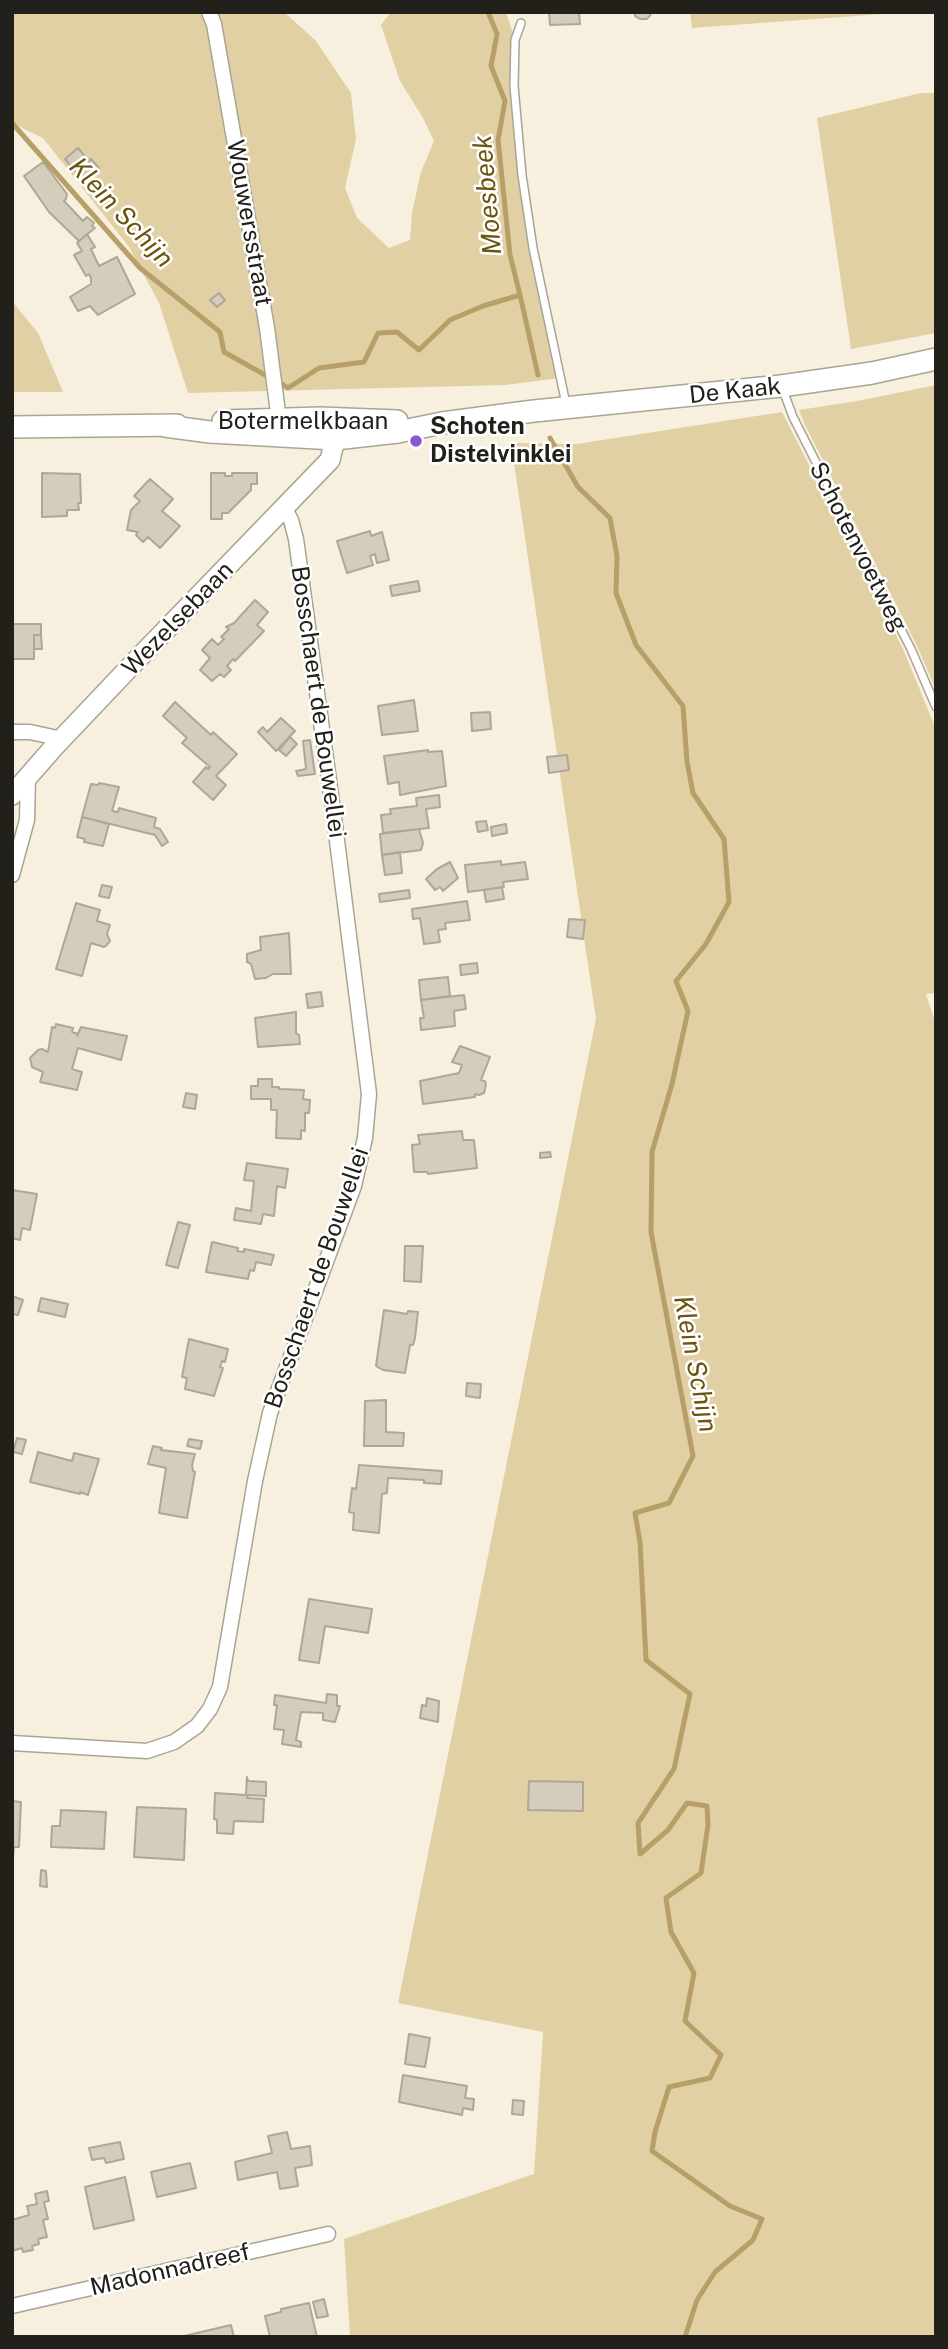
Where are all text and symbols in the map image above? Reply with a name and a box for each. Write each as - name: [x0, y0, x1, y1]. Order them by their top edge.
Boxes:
- water label: Moesbeek: [467, 134, 509, 256]
- street label: Wouwersstraat: [220, 138, 278, 308]
- water label: Klein Schijn: [62, 152, 180, 274]
- street label: De Kaak: [688, 372, 782, 410]
- street label: Botermelkbaan: [218, 408, 388, 436]
- place label: Schoten Distelvinklei: [430, 413, 572, 469]
- marker: Schoten Distelvinklei: [408, 433, 424, 449]
- street label: Schotenvoetweg: [803, 457, 913, 637]
- street label: Wezelsebaan: [116, 556, 240, 682]
- street label: Bosschaert de Bouwellei: [285, 564, 351, 840]
- street label: Bosschaert de Bouwellei: [259, 1144, 375, 1412]
- water label: Klein Schijn: [666, 1293, 724, 1435]
- street label: Madonnadreef: [87, 2238, 253, 2302]

